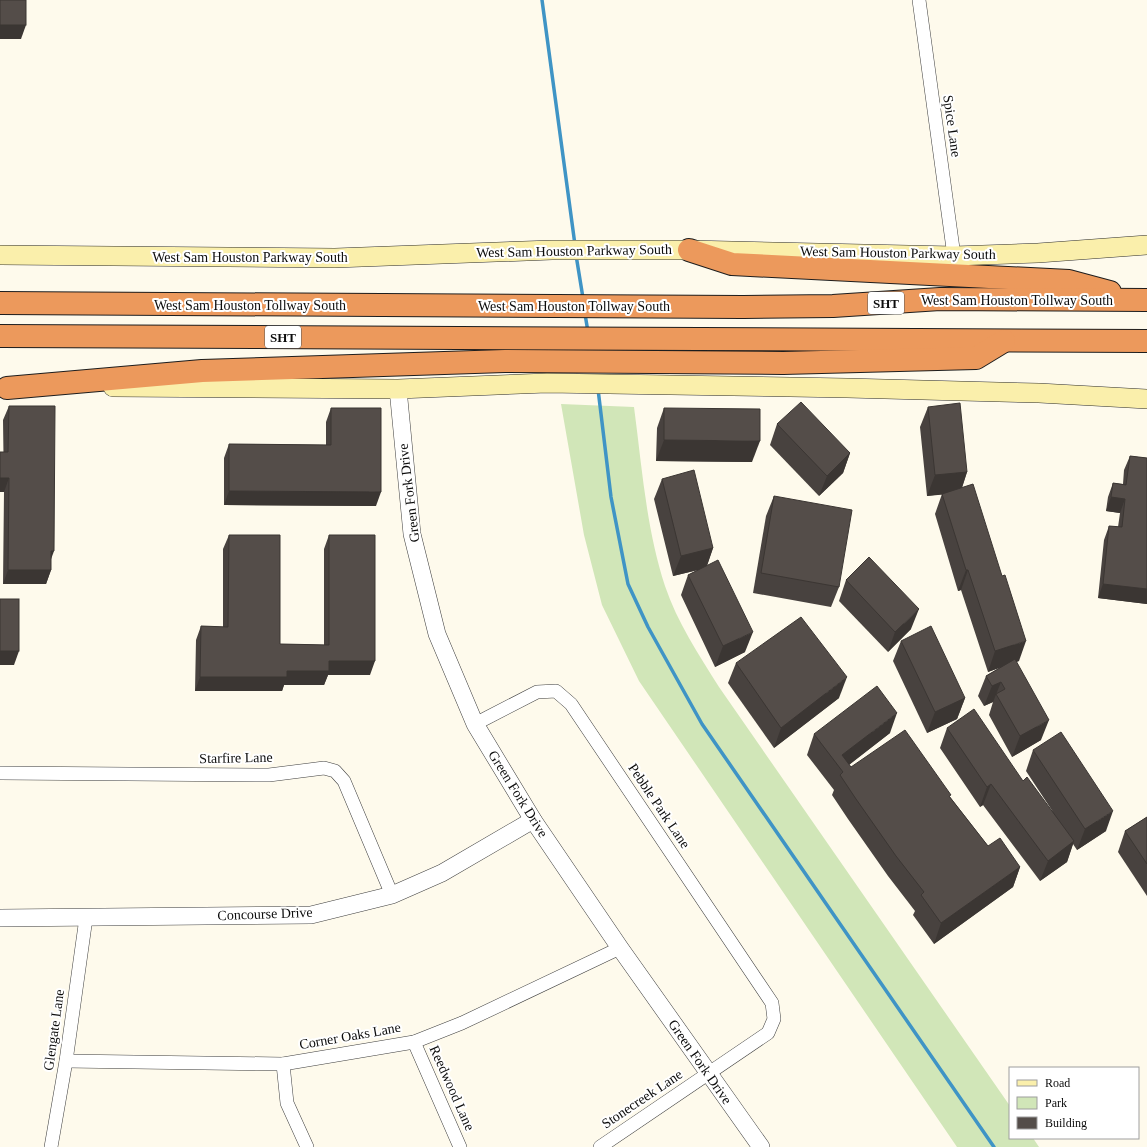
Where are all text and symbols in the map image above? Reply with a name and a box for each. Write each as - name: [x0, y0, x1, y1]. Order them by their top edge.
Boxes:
- street label: Spice Lane: [940, 94, 964, 158]
- street label: West Sam Houston Parkway South: [476, 242, 672, 260]
- street label: West Sam Houston Parkway South: [800, 244, 996, 262]
- street label: West Sam Houston Parkway South: [152, 250, 348, 265]
- road number: SHT: [868, 292, 904, 314]
- street label: West Sam Houston Tollway South: [921, 293, 1113, 308]
- street label: West Sam Houston Tollway South: [154, 298, 346, 313]
- street label: West Sam Houston Tollway South: [478, 299, 670, 314]
- road number: SHT: [265, 326, 301, 348]
- street label: Green Fork Drive: [395, 443, 423, 543]
- street label: Green Fork Drive: [485, 748, 551, 840]
- street label: Starfire Lane: [199, 750, 273, 766]
- street label: Pebble Park Lane: [625, 761, 693, 851]
- street label: Concourse Drive: [217, 905, 313, 923]
- street label: Glengate Lane: [41, 988, 67, 1072]
- street label: Green Fork Drive: [665, 1017, 735, 1107]
- street label: Corner Oaks Lane: [298, 1020, 402, 1052]
- street label: Reedwood Lane: [427, 1043, 477, 1133]
- street label: Stonecreek Lane: [599, 1067, 685, 1131]
- legend: [1009, 1067, 1139, 1139]
- text: Road: [1045, 1076, 1070, 1090]
- text: Park: [1045, 1096, 1067, 1110]
- text: Building: [1045, 1116, 1087, 1130]

